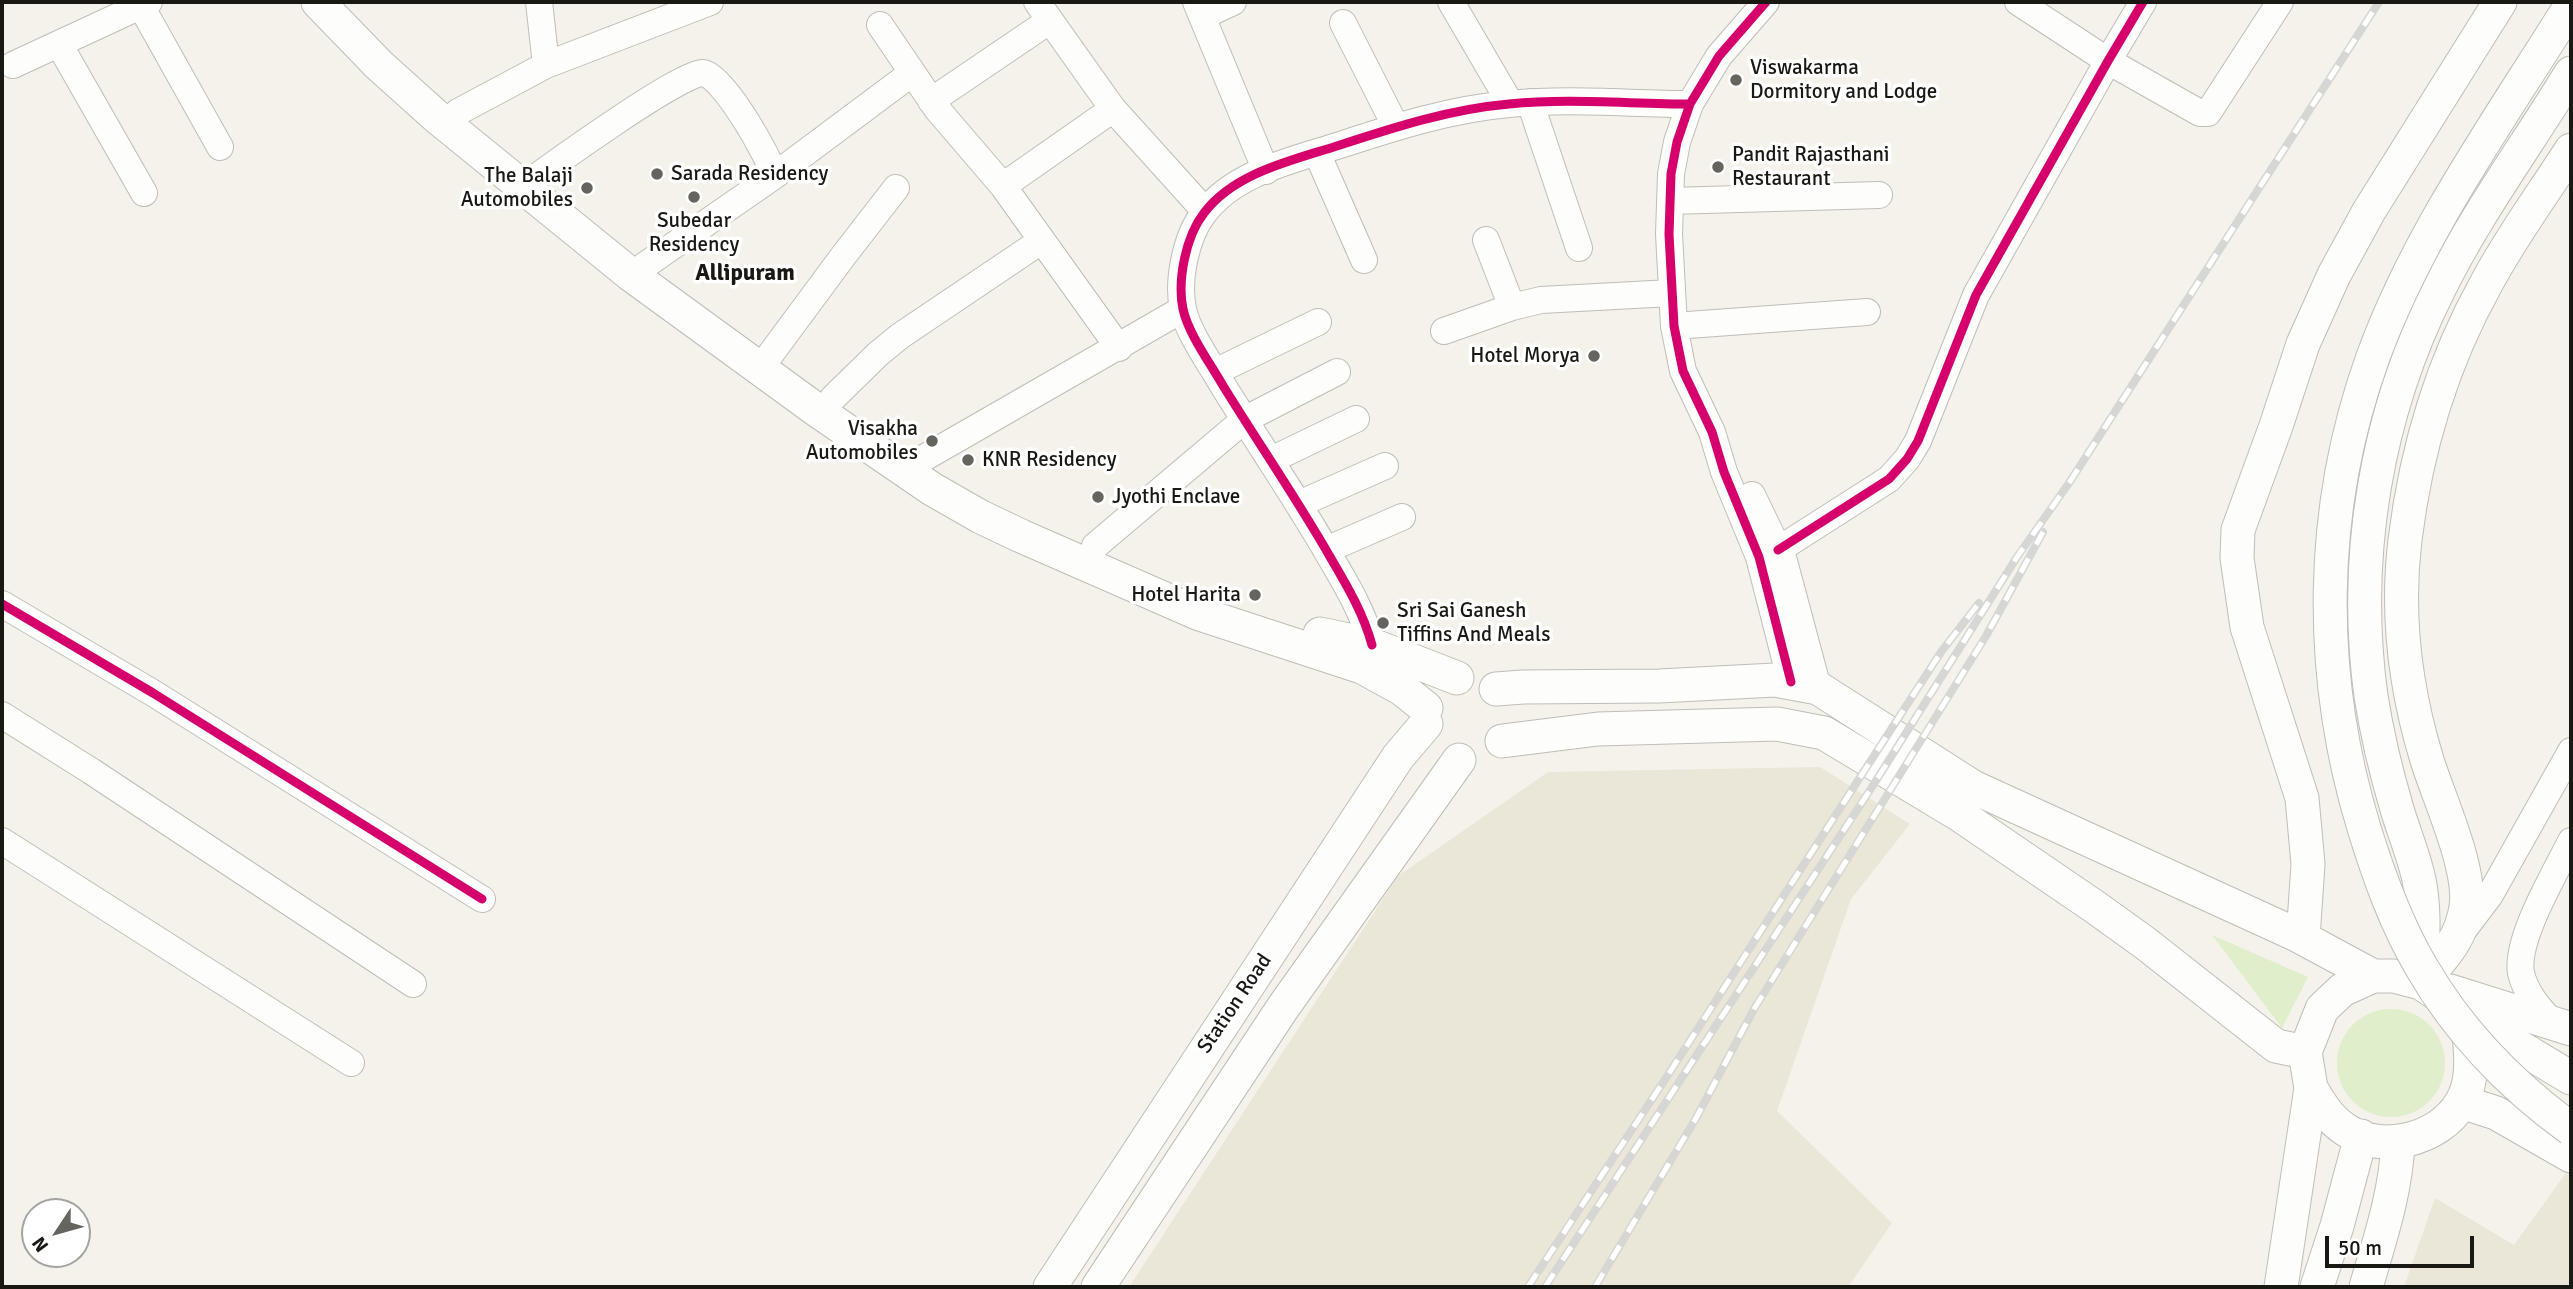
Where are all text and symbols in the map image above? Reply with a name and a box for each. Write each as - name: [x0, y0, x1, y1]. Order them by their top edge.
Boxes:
- place label: Viswakarma Dormitory and Lodge: [1750, 55, 1937, 105]
- marker: Viswakarma Dormitory and Lodge: [1728, 72, 1744, 88]
- place label: Pandit Rajasthani Restaurant: [1732, 142, 1890, 192]
- marker: Pandit Rajasthani Restaurant: [1710, 159, 1726, 175]
- place label: Sarada Residency: [671, 161, 828, 187]
- place label: The Balaji Automobiles: [461, 163, 573, 213]
- marker: Sarada Residency: [649, 166, 665, 182]
- marker: The Balaji Automobiles: [579, 180, 595, 196]
- marker: Subedar Residency: [686, 189, 702, 205]
- place label: Subedar Residency: [649, 208, 739, 258]
- district label: Allipuram: [695, 260, 795, 288]
- place label: Hotel Morya: [1470, 343, 1580, 369]
- marker: Hotel Morya: [1586, 348, 1602, 364]
- place label: Visakha Automobiles: [806, 416, 918, 466]
- marker: Visakha Automobiles: [924, 433, 940, 449]
- place label: KNR Residency: [982, 447, 1117, 473]
- marker: KNR Residency: [960, 452, 976, 468]
- place label: Jyothi Enclave: [1112, 484, 1240, 510]
- marker: Jyothi Enclave: [1090, 489, 1106, 505]
- place label: Hotel Harita: [1131, 582, 1241, 608]
- marker: Hotel Harita: [1247, 587, 1263, 603]
- place label: Sri Sai Ganesh Tiffins And Meals: [1397, 598, 1550, 648]
- marker: Sri Sai Ganesh Tiffins And Meals: [1375, 615, 1391, 631]
- street label: Station Road: [1193, 949, 1277, 1059]
- north arrow: [21, 1198, 91, 1268]
- scale bar: [2328, 1222, 2477, 1266]
- text: N: [27, 1232, 54, 1257]
- text: 50 m: [2338, 1235, 2382, 1261]

